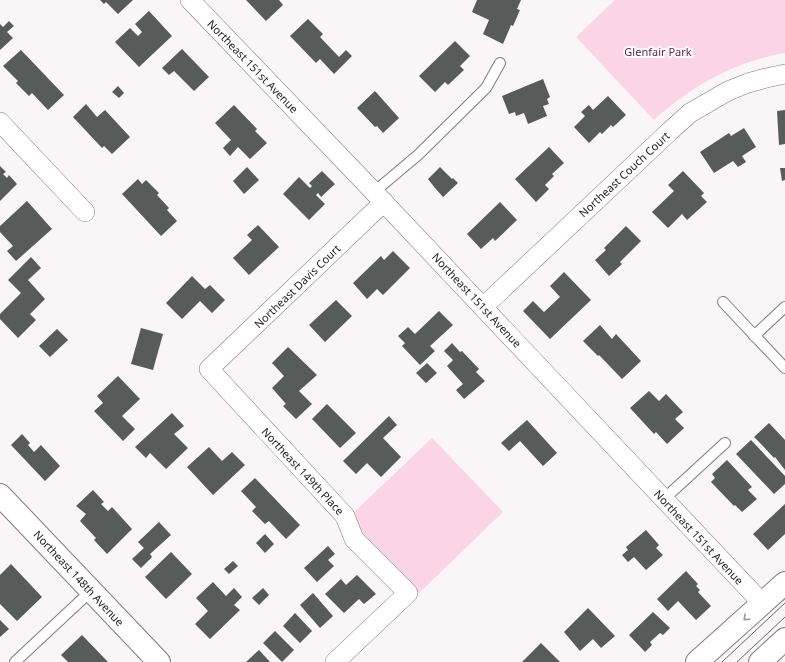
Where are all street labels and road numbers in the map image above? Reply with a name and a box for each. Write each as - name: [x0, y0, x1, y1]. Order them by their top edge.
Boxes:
- street label: Northeast 151st Avenue: [204, 16, 302, 116]
- street label: Northeast Couch Court: [575, 128, 673, 220]
- street label: Northeast Davis Court: [251, 241, 343, 331]
- street label: Northeast 151st Avenue: [429, 249, 525, 351]
- street label: Northeast 149th Place: [258, 424, 348, 518]
- street label: Northeast 151st Avenue: [651, 486, 747, 588]
- street label: Northeast 148th Avenue: [31, 527, 127, 629]

